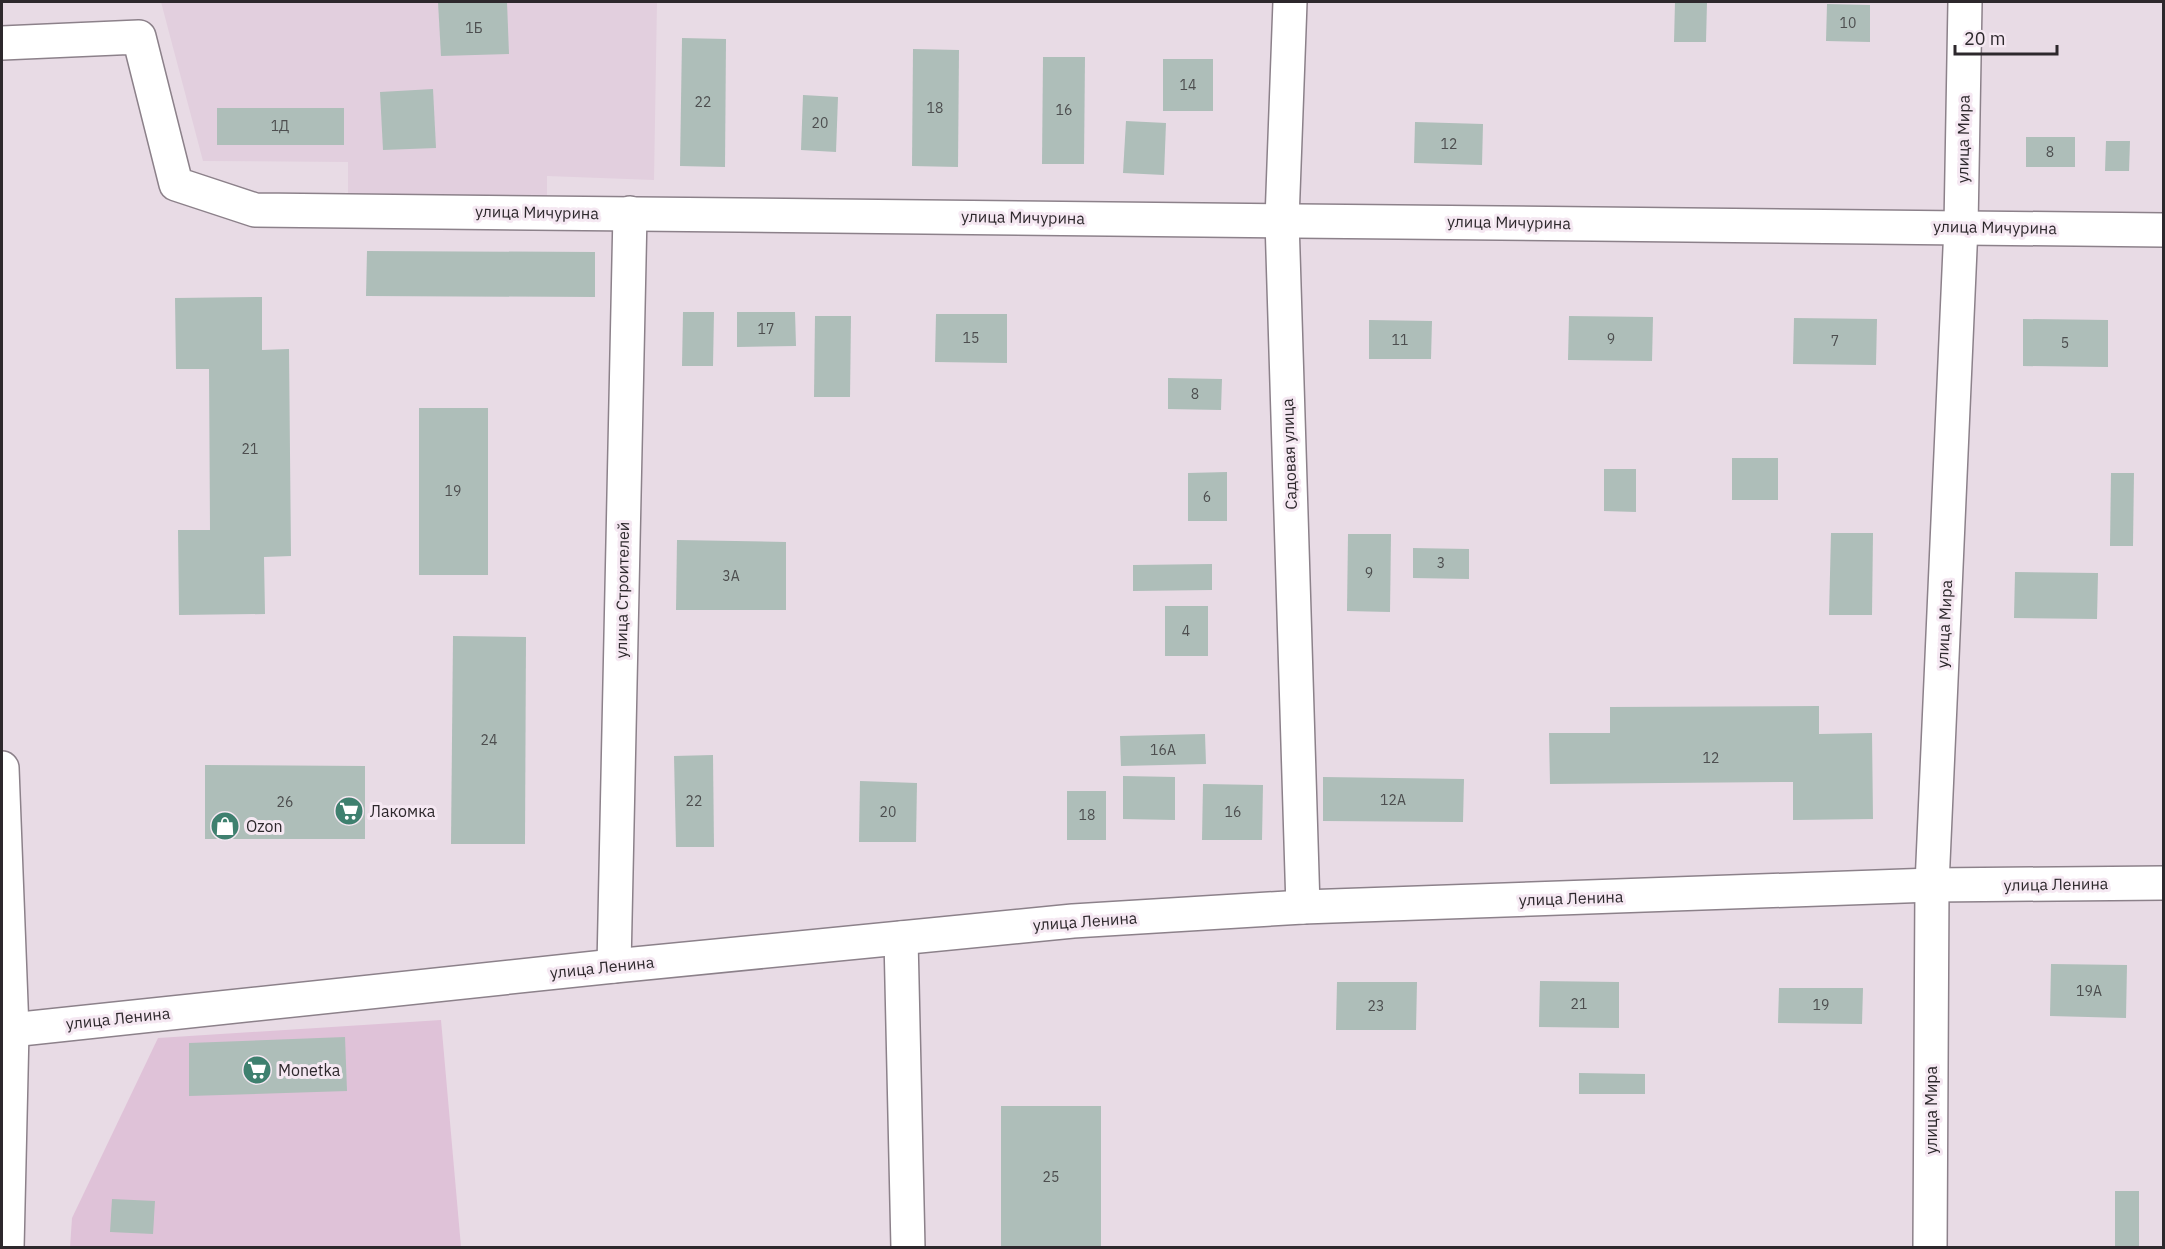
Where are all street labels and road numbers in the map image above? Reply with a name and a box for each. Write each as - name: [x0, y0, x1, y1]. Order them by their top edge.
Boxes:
- street label: улица Мира: [1952, 94, 1974, 183]
- street label: улица Мичурина: [475, 201, 599, 223]
- street label: улица Мичурина: [961, 206, 1085, 228]
- street label: улица Мичурина: [1447, 211, 1571, 233]
- street label: улица Мичурина: [1933, 216, 2057, 238]
- street label: Садовая улица: [1277, 398, 1301, 510]
- street label: улица Строителей: [611, 522, 633, 658]
- street label: улица Мира: [1932, 579, 1956, 669]
- street label: улица Ленина: [2004, 873, 2109, 895]
- street label: улица Ленина: [1518, 886, 1624, 910]
- street label: улица Ленина: [1032, 907, 1138, 935]
- street label: улица Ленина: [549, 952, 656, 982]
- street label: улица Ленина: [65, 1003, 172, 1033]
- street label: улица Мира: [1921, 1065, 1941, 1154]

